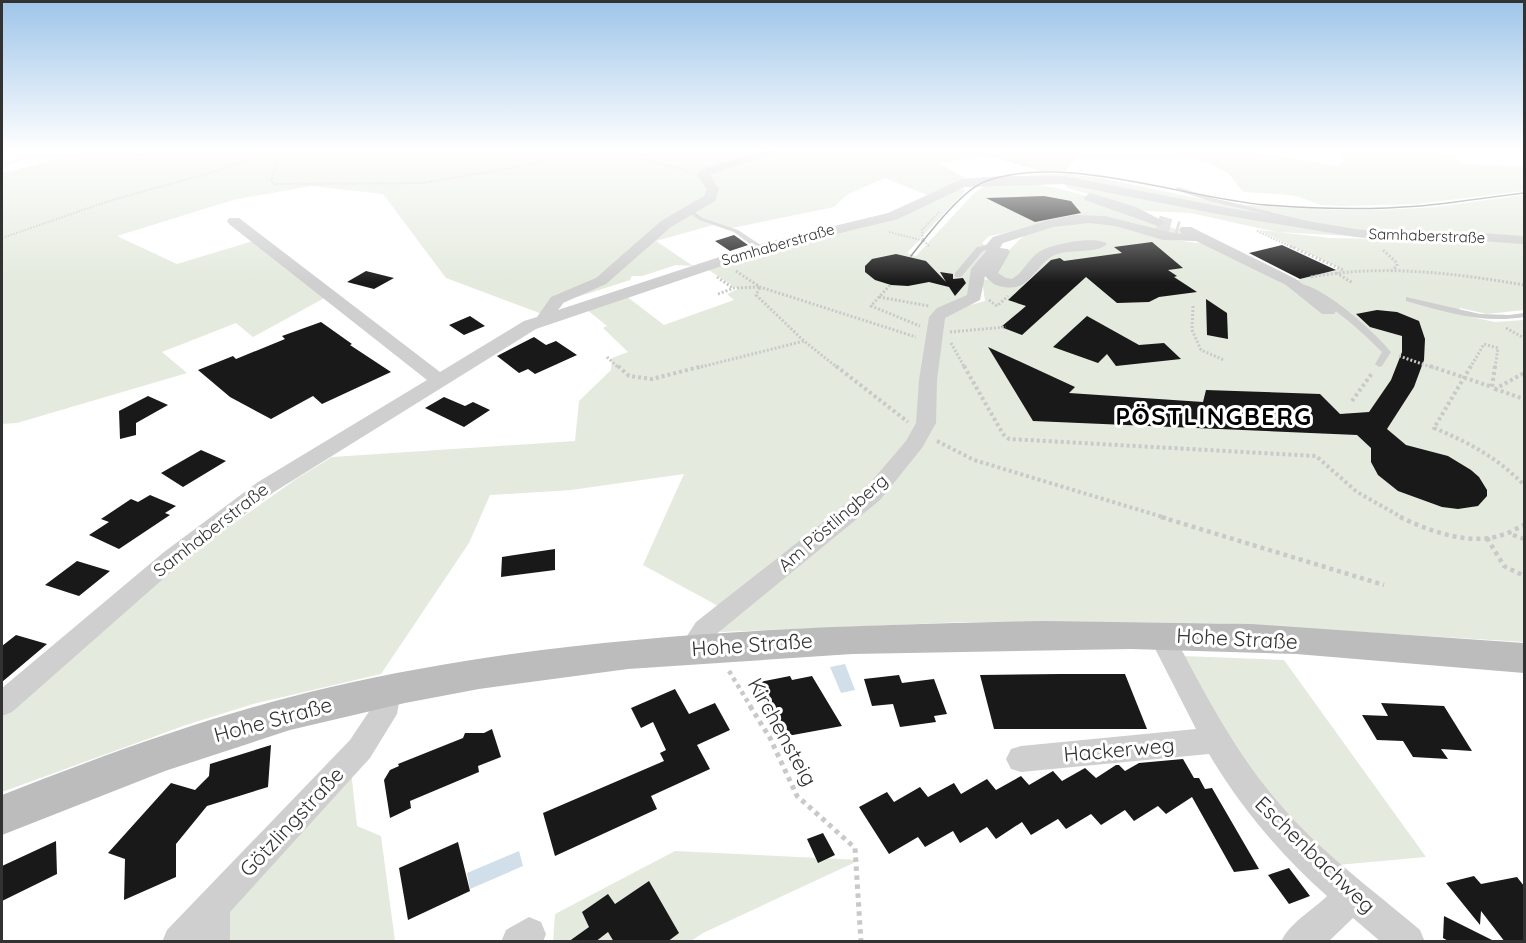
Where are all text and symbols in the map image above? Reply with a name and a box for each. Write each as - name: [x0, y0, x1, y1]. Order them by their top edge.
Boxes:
- street label: Samhaberstraße: [719, 219, 836, 270]
- street label: Samhaberstraße: [1368, 224, 1486, 247]
- district label: PÖSTLINGBERG: [1116, 401, 1312, 431]
- street label: Am Pöstlingberg: [773, 469, 892, 576]
- street label: Samhaberstraße: [149, 478, 273, 582]
- street label: Hohe Straße: [1176, 622, 1298, 654]
- street label: Hohe Straße: [690, 627, 813, 661]
- street label: Kirchensteig: [743, 673, 823, 790]
- street label: Hohe Straße: [211, 691, 335, 747]
- street label: Hackerweg: [1062, 731, 1175, 767]
- street label: Götzlingstraße: [234, 761, 349, 882]
- street label: Eschenbachweg: [1250, 790, 1381, 918]

